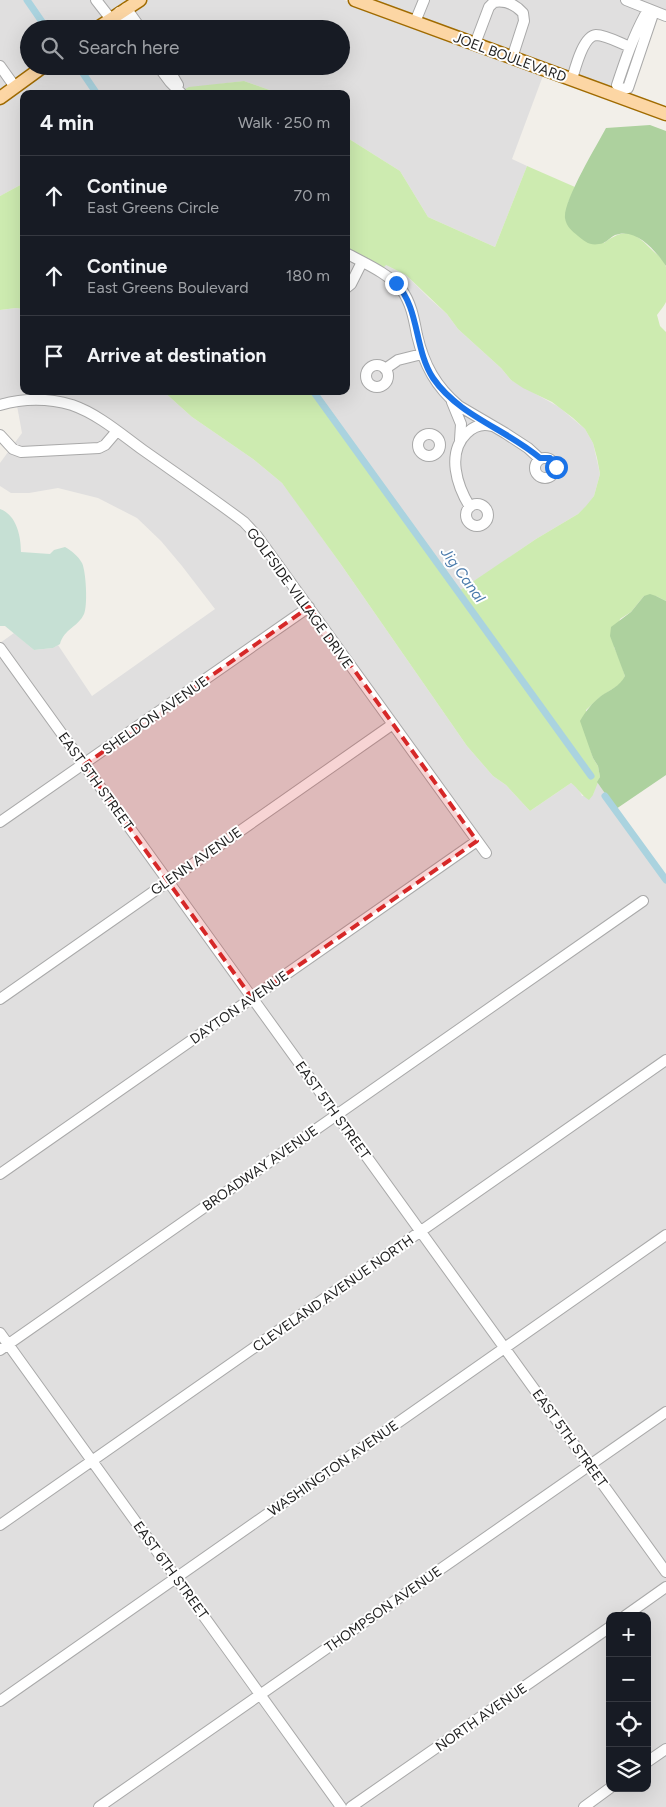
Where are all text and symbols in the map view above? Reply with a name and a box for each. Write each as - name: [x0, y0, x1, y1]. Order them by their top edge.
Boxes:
- search box: [20, 20, 350, 75]
- street label: JOEL BOULEVARD: [451, 29, 569, 86]
- icon: search: [38, 34, 66, 62]
- text: Search here: [78, 36, 180, 59]
- text: 4 min: [40, 110, 94, 135]
- text: Walk · 250 m: [238, 113, 330, 132]
- text: Continue: [87, 175, 167, 198]
- icon: ahead: [40, 182, 68, 210]
- text: 70 m: [294, 186, 330, 205]
- text: East Greens Circle: [87, 198, 219, 217]
- text: Continue: [87, 255, 167, 278]
- icon: ahead: [40, 262, 68, 290]
- text: 180 m: [286, 266, 330, 285]
- route end: [385, 272, 408, 295]
- text: East Greens Boulevard: [87, 278, 249, 297]
- icon: arrive: [40, 342, 68, 370]
- text: Arrive at destination: [87, 344, 266, 367]
- route start: [545, 456, 568, 479]
- street label: GOLFSIDE VILLAGE DRIVE: [243, 525, 356, 672]
- water label: Jig Canal: [436, 543, 489, 607]
- street label: SHELDON AVENUE: [99, 672, 212, 758]
- street label: EAST 5TH STREET: [54, 729, 137, 834]
- street label: GLENN AVENUE: [147, 824, 245, 899]
- street label: DAYTON AVENUE: [187, 967, 292, 1048]
- street label: EAST 5TH STREET: [291, 1058, 374, 1163]
- street label: BROADWAY AVENUE: [199, 1122, 321, 1215]
- street label: CLEVELAND AVENUE NORTH: [250, 1231, 417, 1356]
- street label: EAST 5TH STREET: [528, 1386, 611, 1491]
- street label: WASHINGTON AVENUE: [265, 1417, 402, 1520]
- street label: EAST 6TH STREET: [129, 1518, 212, 1623]
- street label: THOMPSON AVENUE: [322, 1563, 445, 1656]
- map controls: [606, 1612, 651, 1792]
- button: +: [606, 1612, 651, 1657]
- button: −: [606, 1657, 651, 1702]
- street label: NORTH AVENUE: [432, 1679, 530, 1755]
- button: locate: [606, 1702, 651, 1747]
- button: layers: [606, 1747, 651, 1792]

